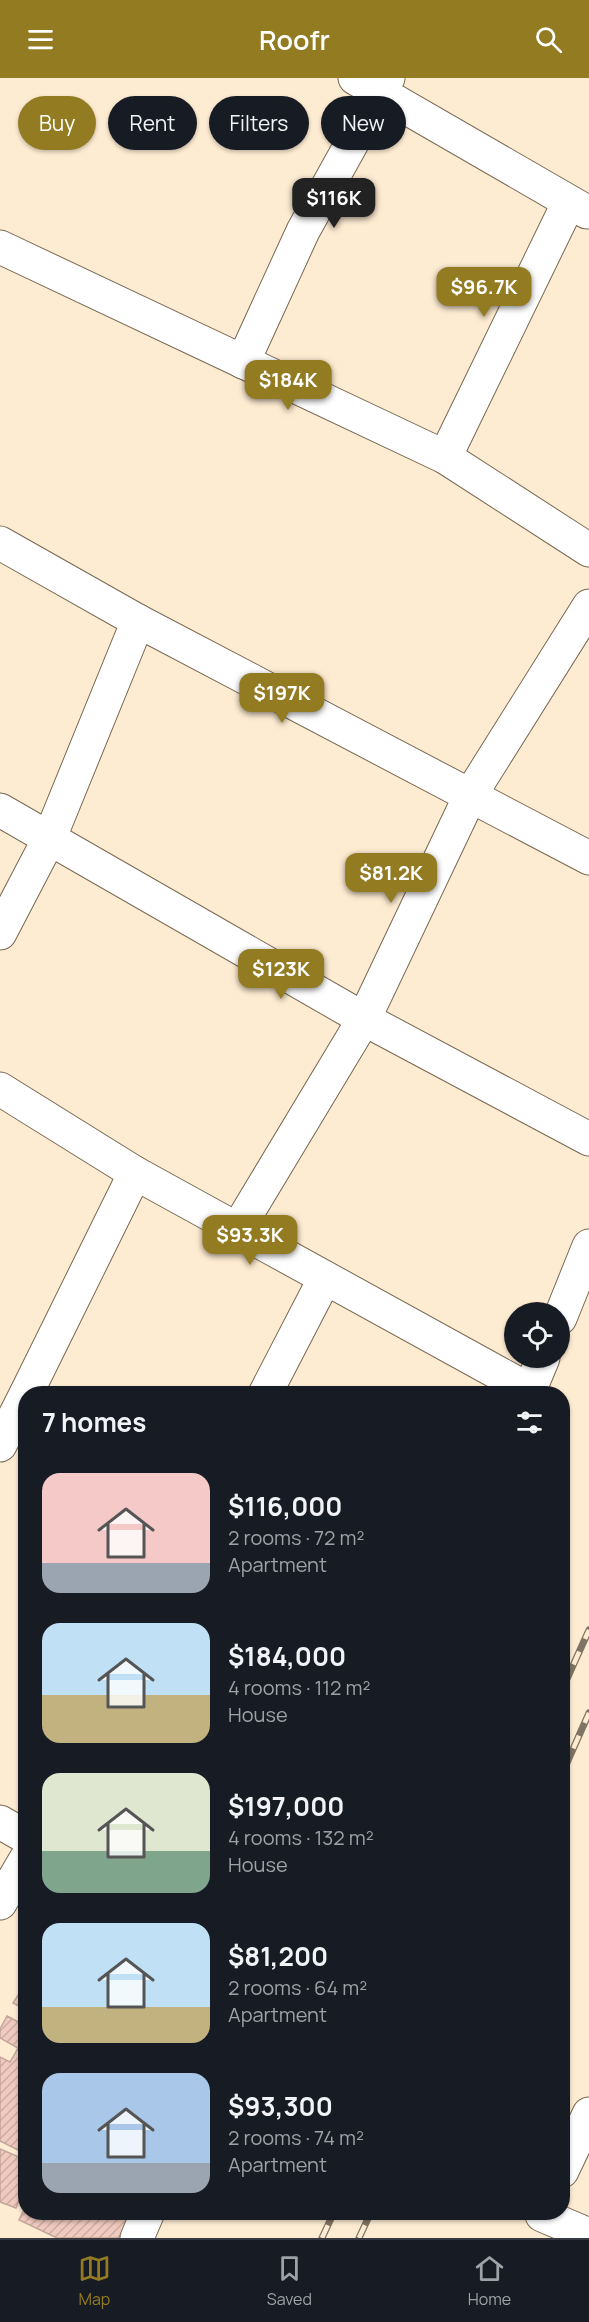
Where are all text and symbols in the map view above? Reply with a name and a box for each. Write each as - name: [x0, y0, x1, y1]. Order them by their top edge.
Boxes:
- text: Roofr: [259, 21, 330, 58]
- icon: menu: [24, 23, 57, 56]
- icon: search: [532, 23, 565, 56]
- chip: Buy: [18, 96, 96, 150]
- chip: Rent: [108, 96, 197, 150]
- chip: Filters: [209, 96, 309, 150]
- chip: New: [321, 96, 406, 150]
- pin: $116K: [292, 178, 376, 229]
- text: $116K: [306, 184, 362, 211]
- pin: $96.7K: [435, 267, 533, 318]
- text: $96.7K: [450, 273, 518, 300]
- pin: $184K: [246, 360, 330, 411]
- text: $184K: [259, 366, 317, 393]
- pin: $197K: [240, 673, 324, 724]
- text: $197K: [253, 679, 311, 706]
- pin: $81.2K: [342, 853, 440, 904]
- text: $81.2K: [359, 859, 423, 886]
- pin: $123K: [239, 949, 323, 1000]
- text: $123K: [252, 955, 310, 982]
- pin: $93.3K: [201, 1215, 299, 1266]
- text: $93.3K: [216, 1221, 284, 1248]
- map controls: [504, 1302, 570, 1368]
- button: locate: [504, 1302, 570, 1368]
- text: 7 homes: [42, 1404, 146, 1440]
- icon: filters: [513, 1406, 546, 1439]
- text: $116,000: [228, 1488, 342, 1524]
- icon: home: [90, 1497, 162, 1569]
- text: 2 rooms · 72 m²: [228, 1524, 364, 1551]
- text: Apartment: [228, 1551, 327, 1578]
- text: $184,000: [228, 1638, 346, 1674]
- icon: home: [90, 1647, 162, 1719]
- text: 4 rooms · 112 m²: [228, 1674, 370, 1701]
- text: House: [228, 1701, 288, 1728]
- text: $197,000: [228, 1788, 344, 1824]
- icon: home: [90, 1797, 162, 1869]
- text: 4 rooms · 132 m²: [228, 1824, 374, 1851]
- text: House: [228, 1851, 288, 1878]
- text: $81,200: [228, 1938, 328, 1974]
- icon: home: [90, 1947, 162, 2019]
- text: 2 rooms · 64 m²: [228, 1974, 367, 2001]
- text: Apartment: [228, 2001, 327, 2028]
- text: $93,300: [228, 2088, 333, 2124]
- icon: home: [90, 2097, 162, 2169]
- text: 2 rooms · 74 m²: [228, 2124, 364, 2151]
- text: Apartment: [228, 2151, 327, 2178]
- tab: Map: [78, 2252, 111, 2310]
- tab: Saved: [267, 2252, 312, 2310]
- tab: Home: [468, 2252, 511, 2310]

